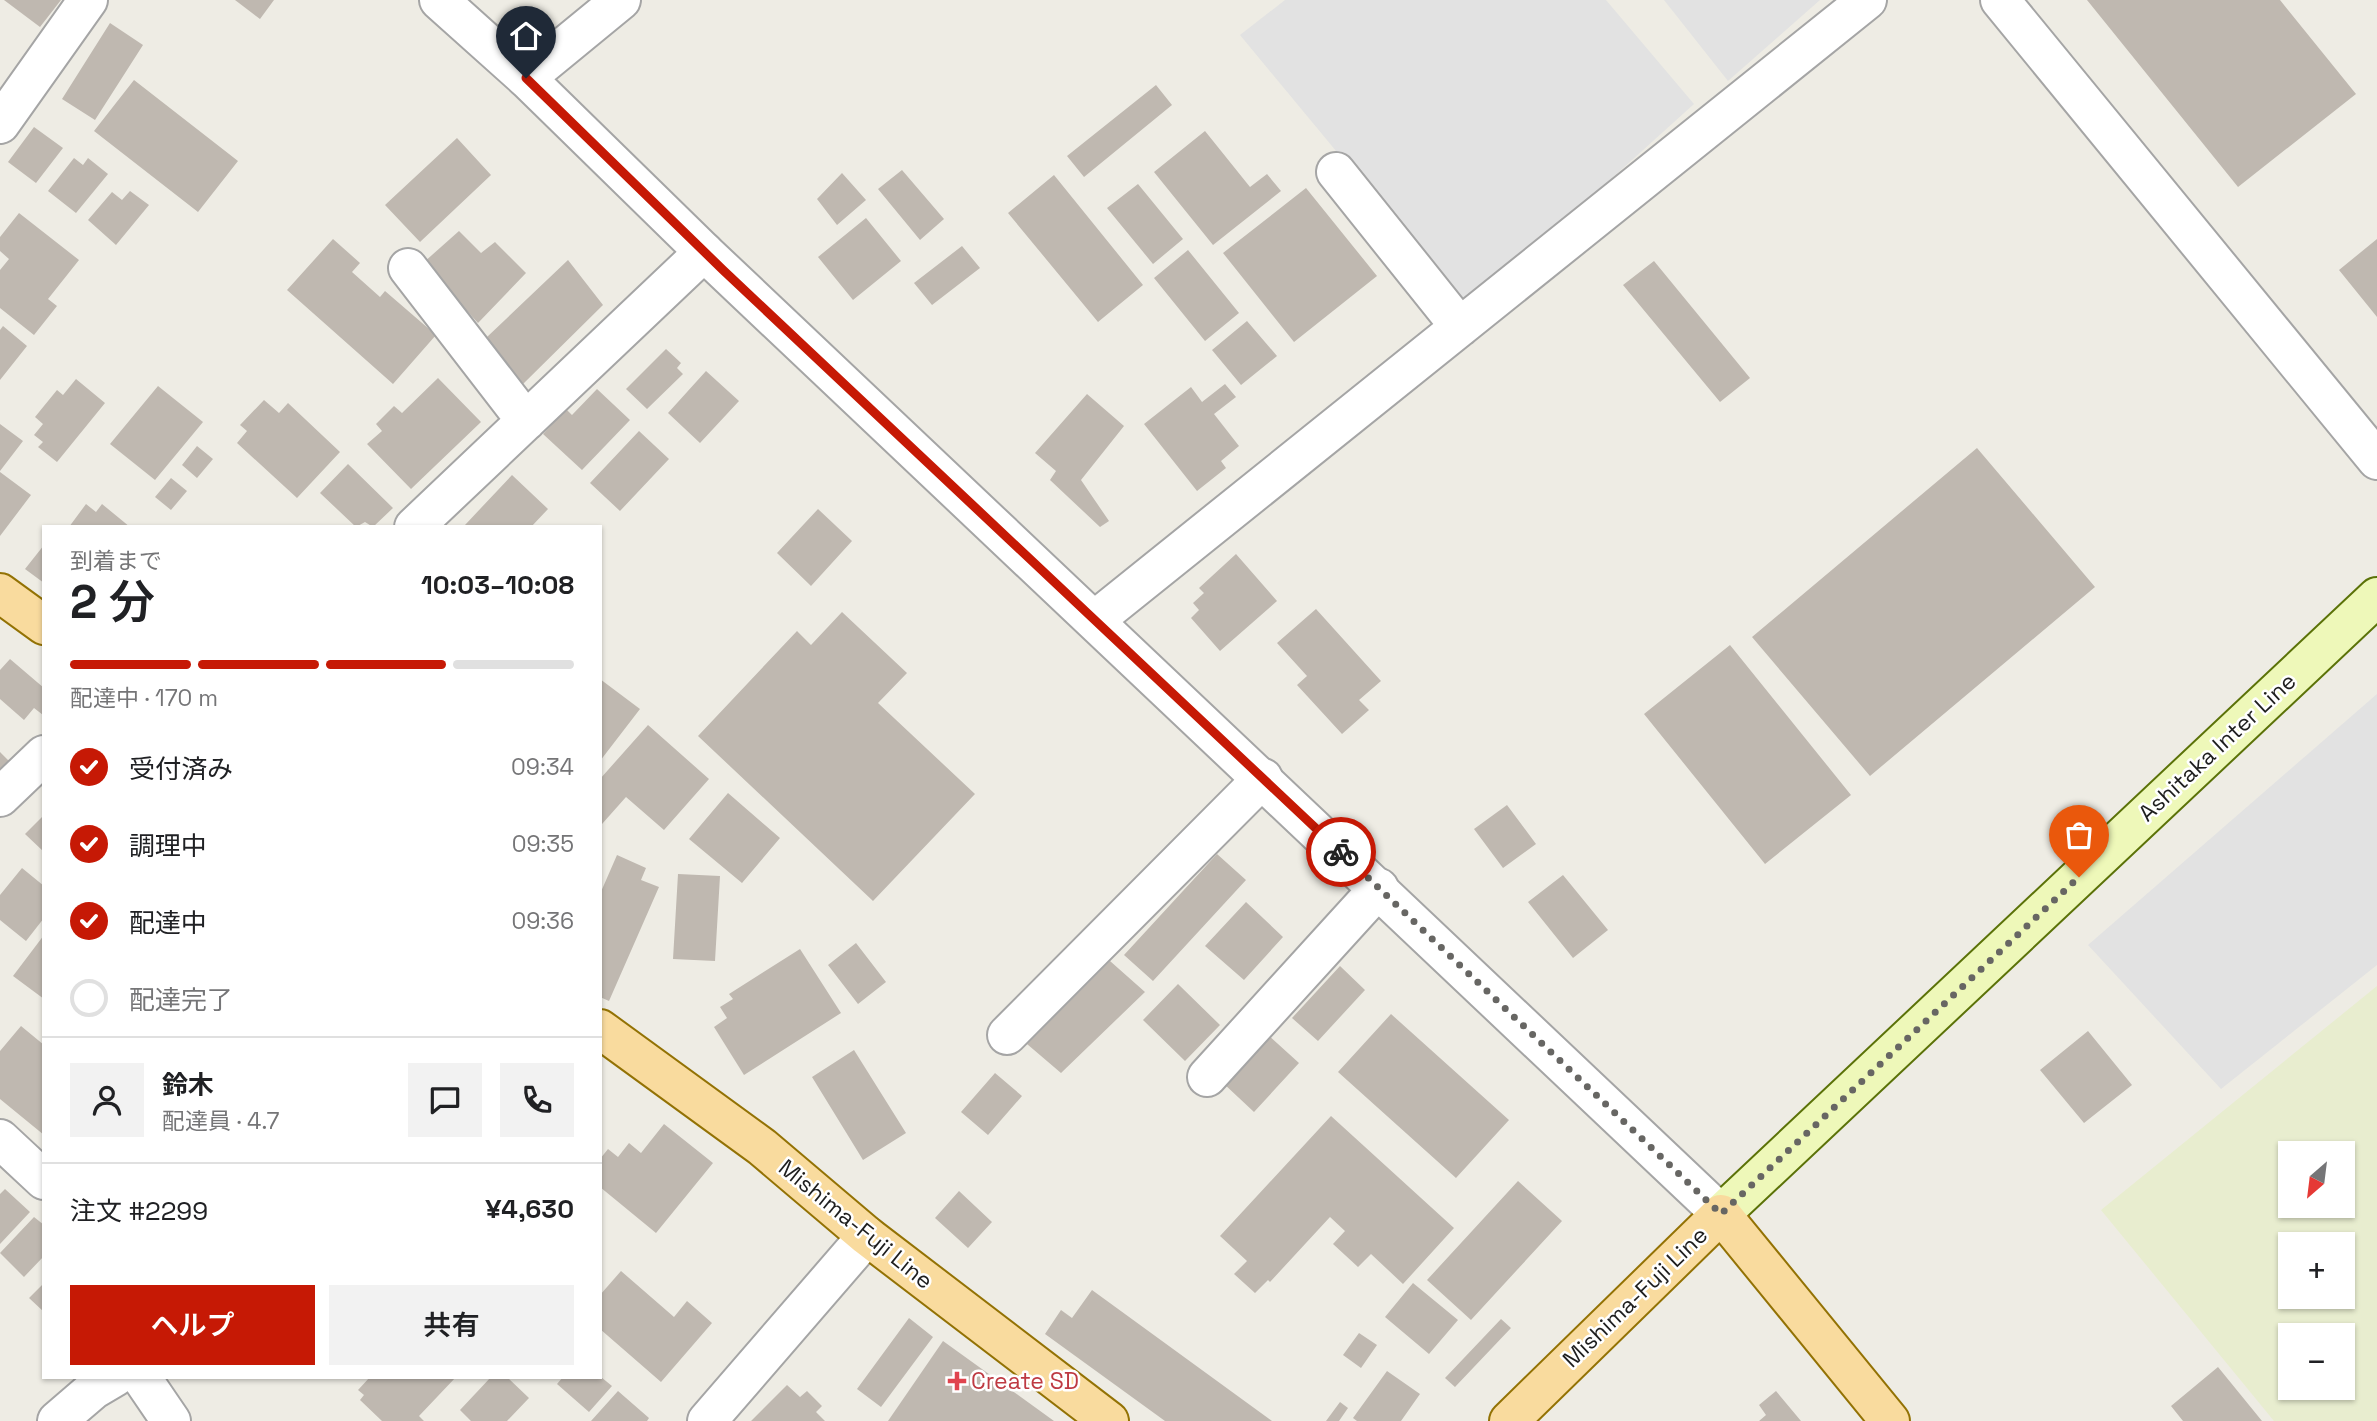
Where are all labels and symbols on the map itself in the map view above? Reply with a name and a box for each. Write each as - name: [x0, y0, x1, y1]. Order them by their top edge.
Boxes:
- pin: [496, 6, 556, 78]
- street label: Ashitaka Inter Line: [2132, 666, 2302, 828]
- pin: [2049, 805, 2109, 877]
- courier: [1306, 817, 1376, 887]
- north arrow: [2278, 1141, 2356, 1218]
- street label: Mishima-Fuji Line: [773, 1152, 939, 1296]
- street label: Mishima-Fuji Line: [1556, 1220, 1714, 1374]
- place label: Create SD: [971, 1366, 1079, 1396]
- marker: Create SD: [949, 1373, 965, 1389]

